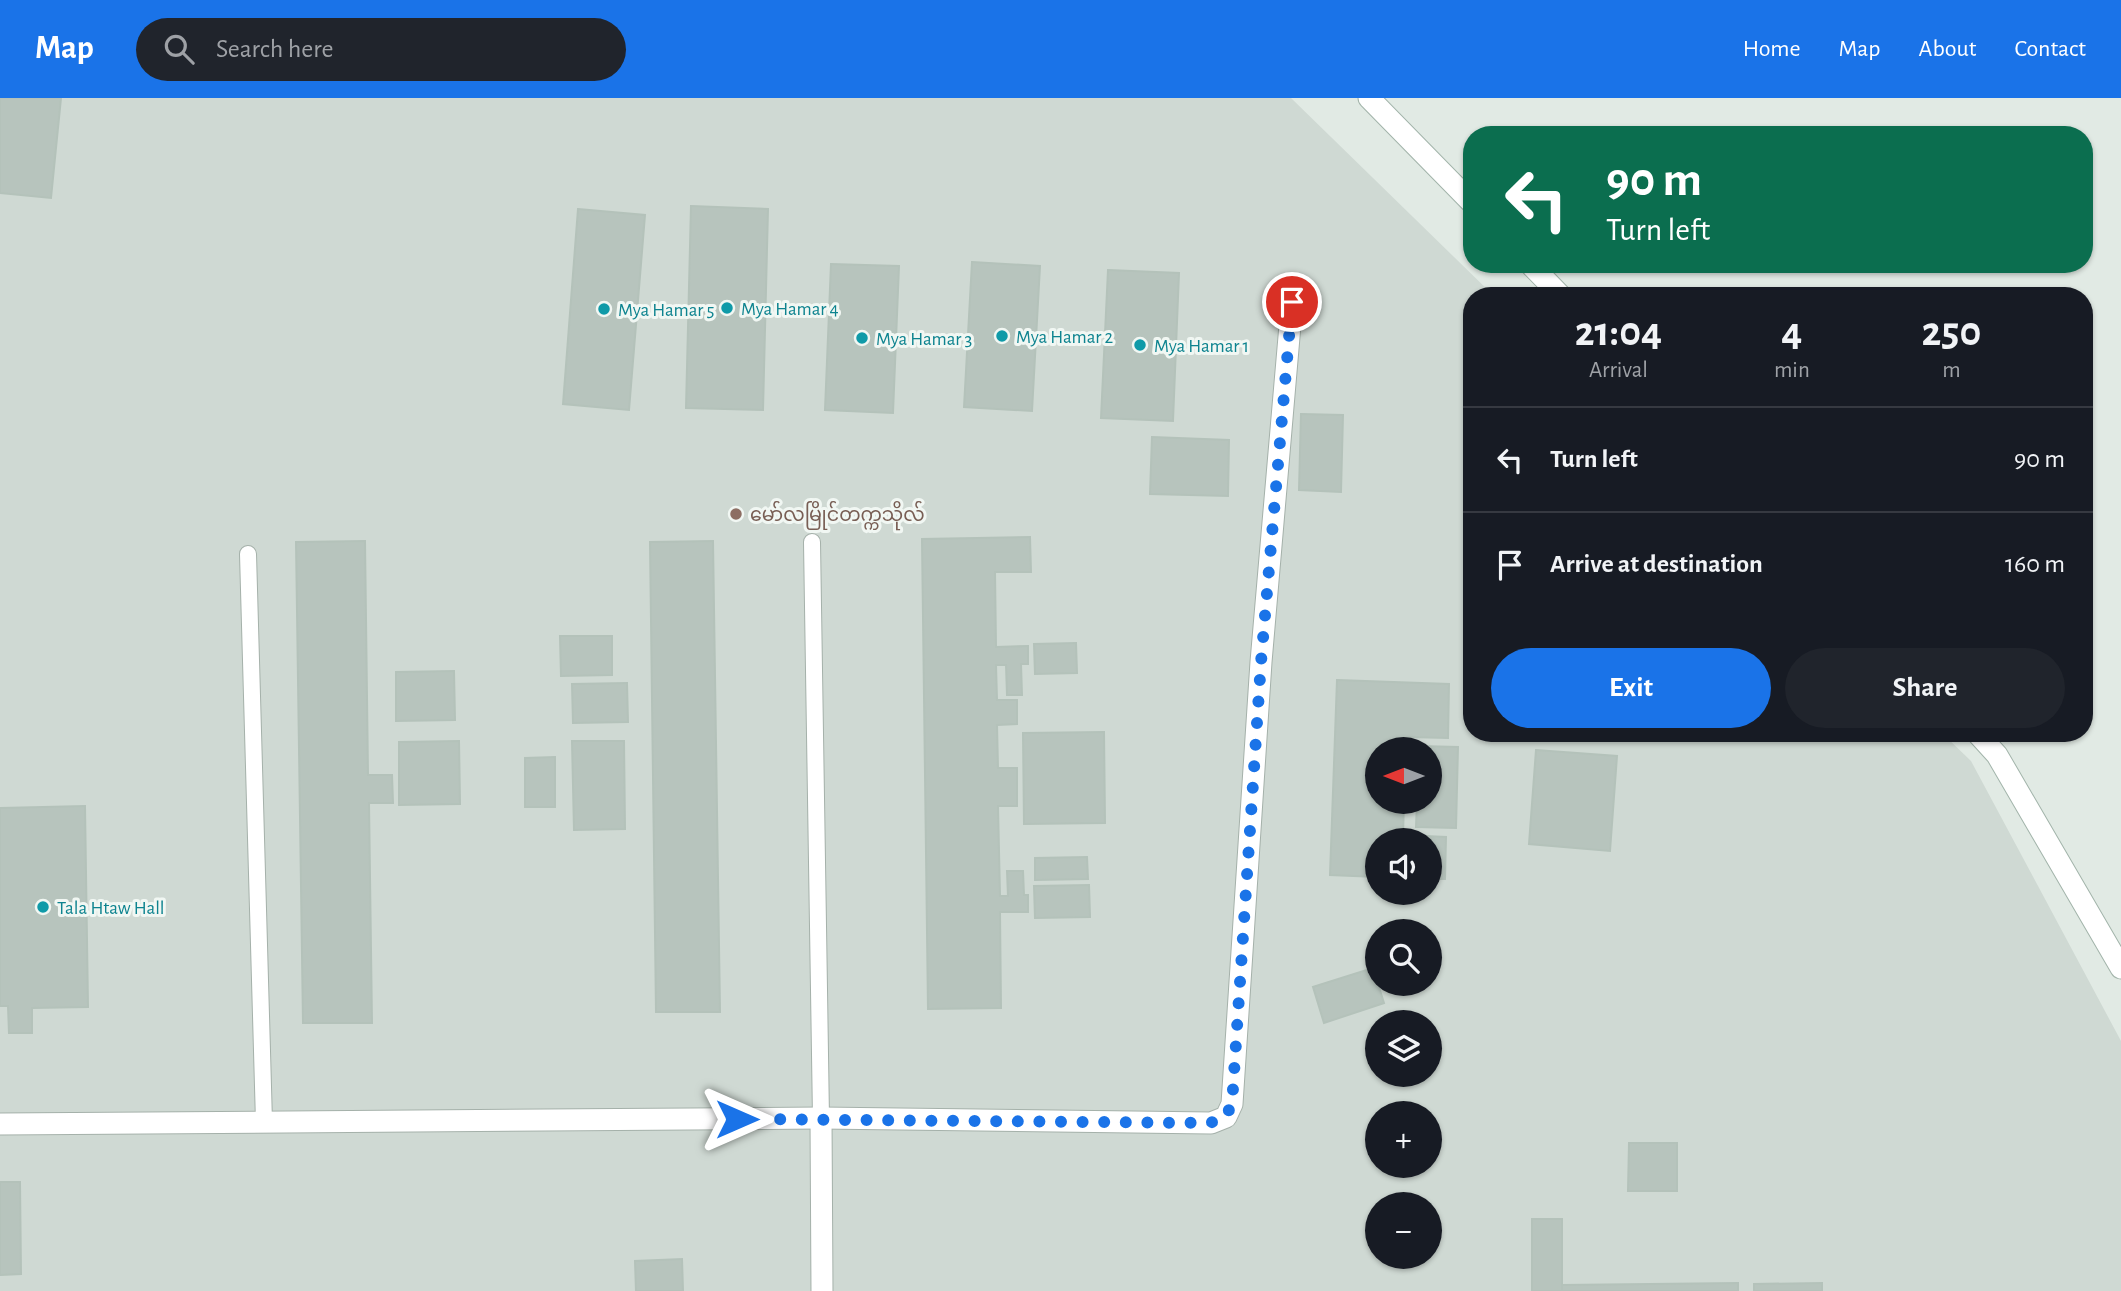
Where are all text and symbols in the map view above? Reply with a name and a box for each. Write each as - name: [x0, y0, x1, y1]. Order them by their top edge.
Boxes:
- search box: [136, 18, 626, 81]
- icon: search: [160, 30, 198, 68]
- text: Map: [35, 32, 94, 65]
- text: Search here: [216, 36, 334, 62]
- text: Home: [1743, 37, 1801, 61]
- text: Map: [1839, 37, 1881, 61]
- text: About: [1919, 37, 1976, 61]
- text: Contact: [2014, 37, 2086, 61]
- icon: left: [1491, 154, 1582, 245]
- text: 90 m: [1606, 156, 1702, 205]
- text: Turn left: [1606, 214, 1710, 246]
- pin: [1262, 272, 1322, 332]
- icon: arrive: [1273, 283, 1311, 321]
- marker: Mya Hamar 4: [719, 300, 735, 316]
- place label: Mya Hamar 4: [741, 300, 839, 319]
- marker: Mya Hamar 5: [596, 301, 612, 317]
- place label: Mya Hamar 5: [618, 301, 715, 320]
- text: 21:04: [1575, 311, 1662, 353]
- text: 4: [1781, 311, 1802, 353]
- text: 250: [1921, 311, 1981, 353]
- marker: Mya Hamar 2: [994, 328, 1010, 344]
- place label: Mya Hamar 2: [1016, 328, 1114, 347]
- marker: Mya Hamar 3: [854, 330, 870, 346]
- place label: Mya Hamar 3: [876, 330, 972, 349]
- marker: Mya Hamar 1: [1132, 337, 1148, 353]
- place label: Mya Hamar 1: [1154, 337, 1249, 356]
- text: Arrival: [1589, 359, 1648, 382]
- text: min: [1774, 359, 1810, 382]
- text: m: [1942, 359, 1961, 382]
- icon: left: [1491, 441, 1529, 479]
- text: Turn left: [1550, 446, 1638, 472]
- text: 90 m: [2014, 446, 2065, 472]
- place label: မော်လမြိုင်တက္ကသိုလ်: [750, 500, 925, 531]
- marker: မော်လမြိုင်တက္ကသိုလ်: [728, 506, 744, 522]
- icon: arrive: [1491, 546, 1529, 584]
- text: Arrive at destination: [1550, 551, 1763, 577]
- text: 160 m: [2005, 551, 2065, 577]
- button: Exit: [1491, 648, 1771, 728]
- button: Share: [1785, 648, 2065, 728]
- north arrow: [1365, 737, 1442, 814]
- map controls: [1365, 737, 1442, 1269]
- button: sound: [1365, 828, 1442, 905]
- marker: Tala Htaw Hall: [35, 899, 51, 915]
- place label: Tala Htaw Hall: [57, 899, 165, 918]
- button: search: [1365, 919, 1442, 996]
- button: layers: [1365, 1010, 1442, 1087]
- position arrow: [700, 1082, 774, 1156]
- button: +: [1365, 1101, 1442, 1178]
- button: −: [1365, 1192, 1442, 1269]

